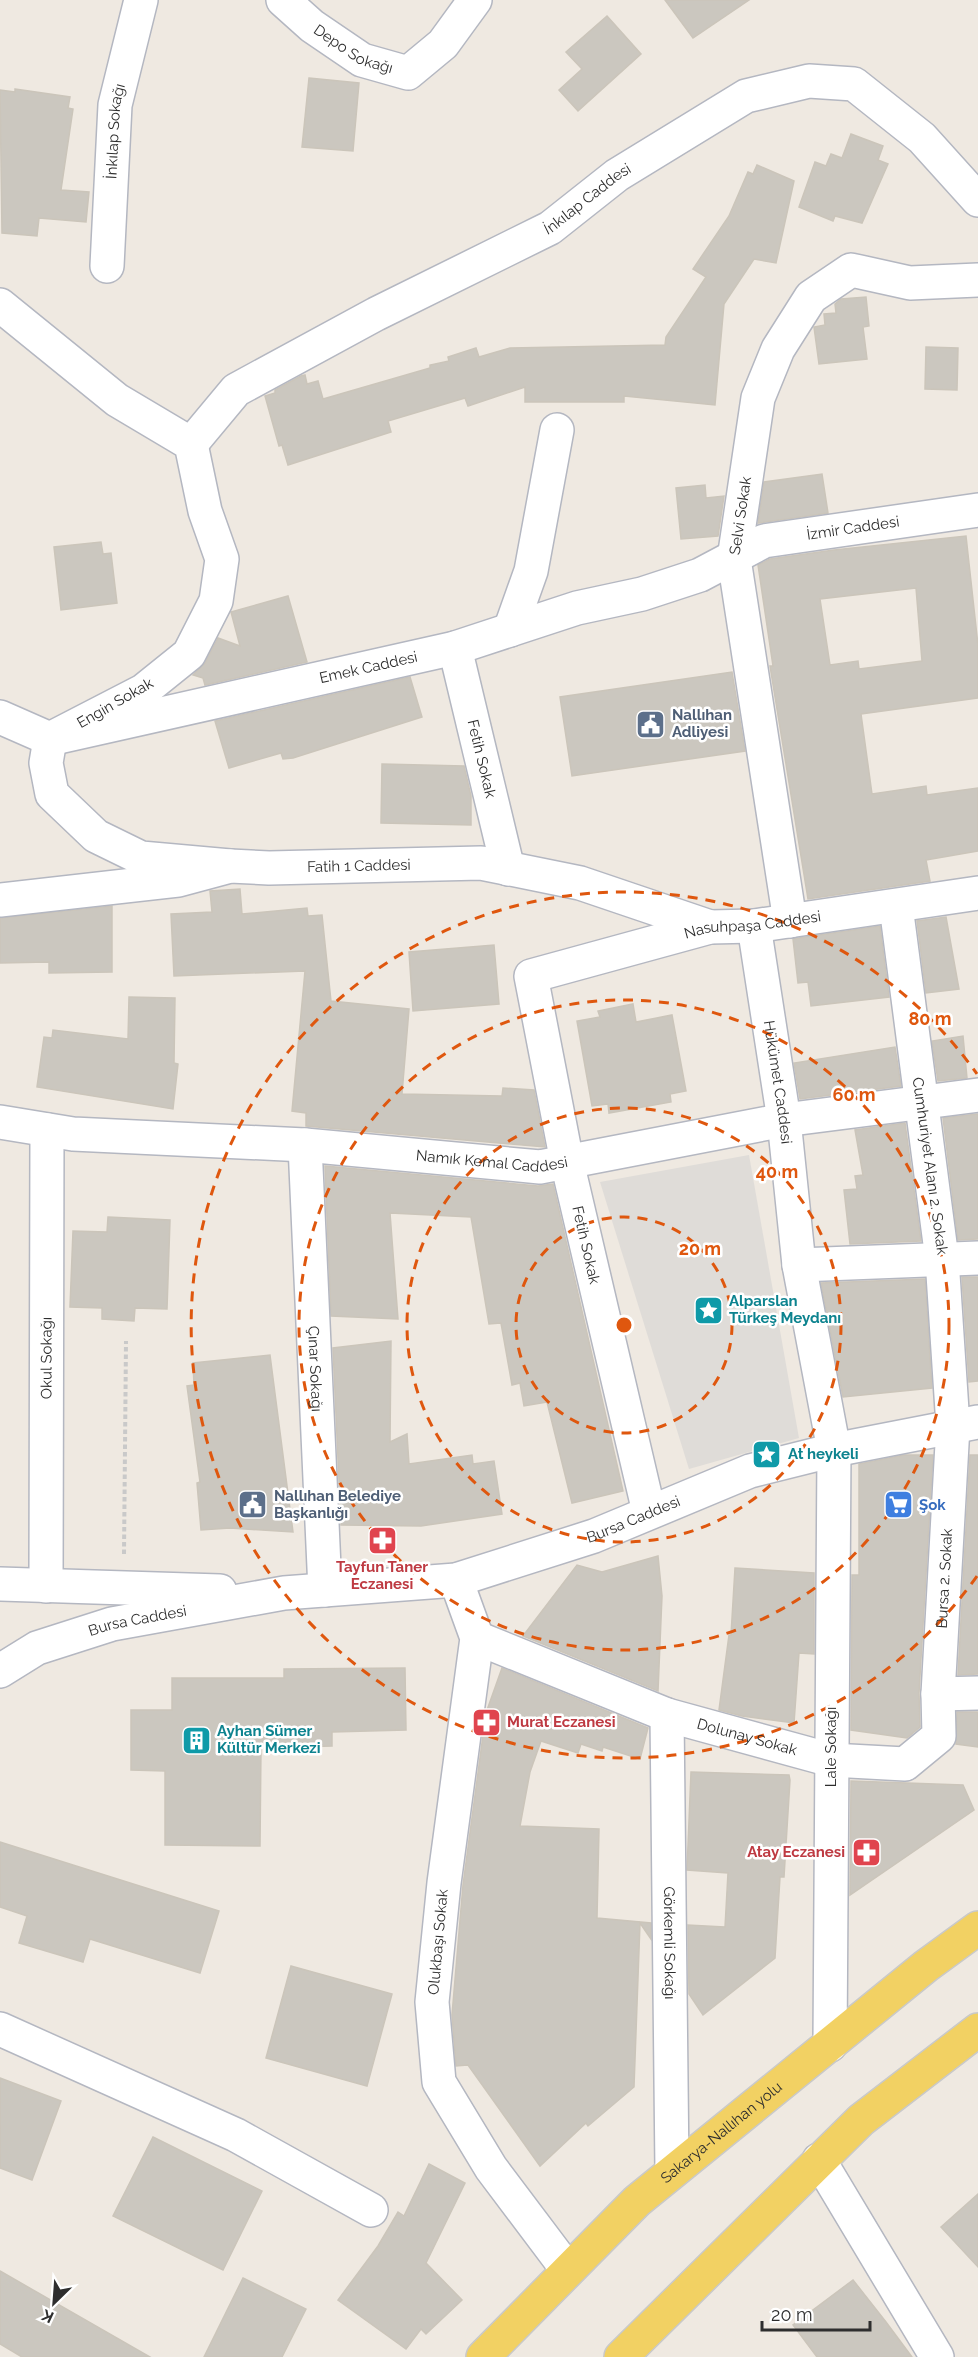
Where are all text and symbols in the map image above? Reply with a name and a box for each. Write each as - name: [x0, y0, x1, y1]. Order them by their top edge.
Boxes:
- street label: Depo Sokağı: [310, 21, 395, 77]
- street label: İnkılap Sokağı: [101, 82, 129, 179]
- street label: İnkılap Caddesi: [541, 160, 634, 239]
- street label: Selvi Sokak: [726, 475, 755, 556]
- street label: İzmir Caddesi: [805, 513, 901, 544]
- street label: Emek Caddesi: [318, 648, 419, 687]
- street label: Engin Sokak: [74, 674, 156, 732]
- place label: Nallıhan Adliyesi: [672, 706, 732, 741]
- public building icon: Nallıhan Adliyesi: [635, 708, 667, 740]
- street label: Fetih Sokak: [463, 718, 500, 800]
- street label: Fatih 1 Caddesi: [307, 856, 411, 876]
- street label: Nasuhpaşa Caddesi: [682, 907, 822, 943]
- text: 80 m: [908, 1008, 952, 1029]
- street label: Hükümet Caddesi: [760, 1019, 795, 1145]
- street label: Cumhuriyet Alanı 2. Sokak: [909, 1076, 951, 1256]
- text: 60 m: [832, 1084, 876, 1105]
- street label: Namık Kemal Caddesi: [415, 1146, 569, 1176]
- text: 40 m: [756, 1161, 798, 1182]
- street label: Fetih Sokak: [568, 1204, 604, 1286]
- text: 20 m: [679, 1238, 721, 1259]
- place label: Alparslan Türkeş Meydanı: [729, 1292, 841, 1327]
- place icon: Alparslan Türkeş Meydanı: [692, 1294, 724, 1326]
- centre of rings: [614, 1315, 634, 1335]
- street label: Okul Sokağı: [37, 1317, 56, 1399]
- street label: Çınar Sokağı: [304, 1325, 326, 1412]
- place icon: At heykeli: [751, 1438, 783, 1470]
- place label: At heykeli: [788, 1445, 859, 1463]
- place label: Nallıhan Belediye Başkanlığı: [274, 1487, 401, 1522]
- public building icon: Nallıhan Belediye Başkanlığı: [237, 1489, 269, 1521]
- supermarket icon: Şok: [882, 1489, 914, 1521]
- street label: Bursa Caddesi: [584, 1492, 683, 1547]
- place label: Şok: [919, 1496, 946, 1514]
- pharmacy icon: Tayfun Taner Eczanesi: [366, 1524, 398, 1556]
- street label: Bursa 2. Sokak: [933, 1528, 956, 1629]
- place label: Tayfun Taner Eczanesi: [336, 1558, 428, 1593]
- street label: Bursa Caddesi: [86, 1602, 188, 1640]
- pharmacy icon: Murat Eczanesi: [470, 1706, 502, 1738]
- street label: Lale Sokağı: [822, 1707, 840, 1787]
- place label: Murat Eczanesi: [507, 1713, 616, 1731]
- street label: Dolunay Sokak: [695, 1715, 799, 1759]
- place label: Ayhan Sümer Kültür Merkezi: [217, 1722, 321, 1757]
- building icon: Ayhan Sümer Kültür Merkezi: [180, 1724, 212, 1756]
- pharmacy icon: Atay Eczanesi: [850, 1836, 882, 1868]
- place label: Atay Eczanesi: [747, 1843, 845, 1861]
- street label: Görkemli Sokağı: [660, 1886, 679, 2000]
- street label: Olukbaşı Sokak: [424, 1888, 452, 1996]
- street label: Sakarya-Nallıhan yolu: [657, 2078, 786, 2187]
- north arrow: [24, 2273, 84, 2333]
- scale bar: [762, 2294, 870, 2332]
- text: 20 m: [771, 2304, 813, 2325]
- text: K: [39, 2305, 57, 2327]

